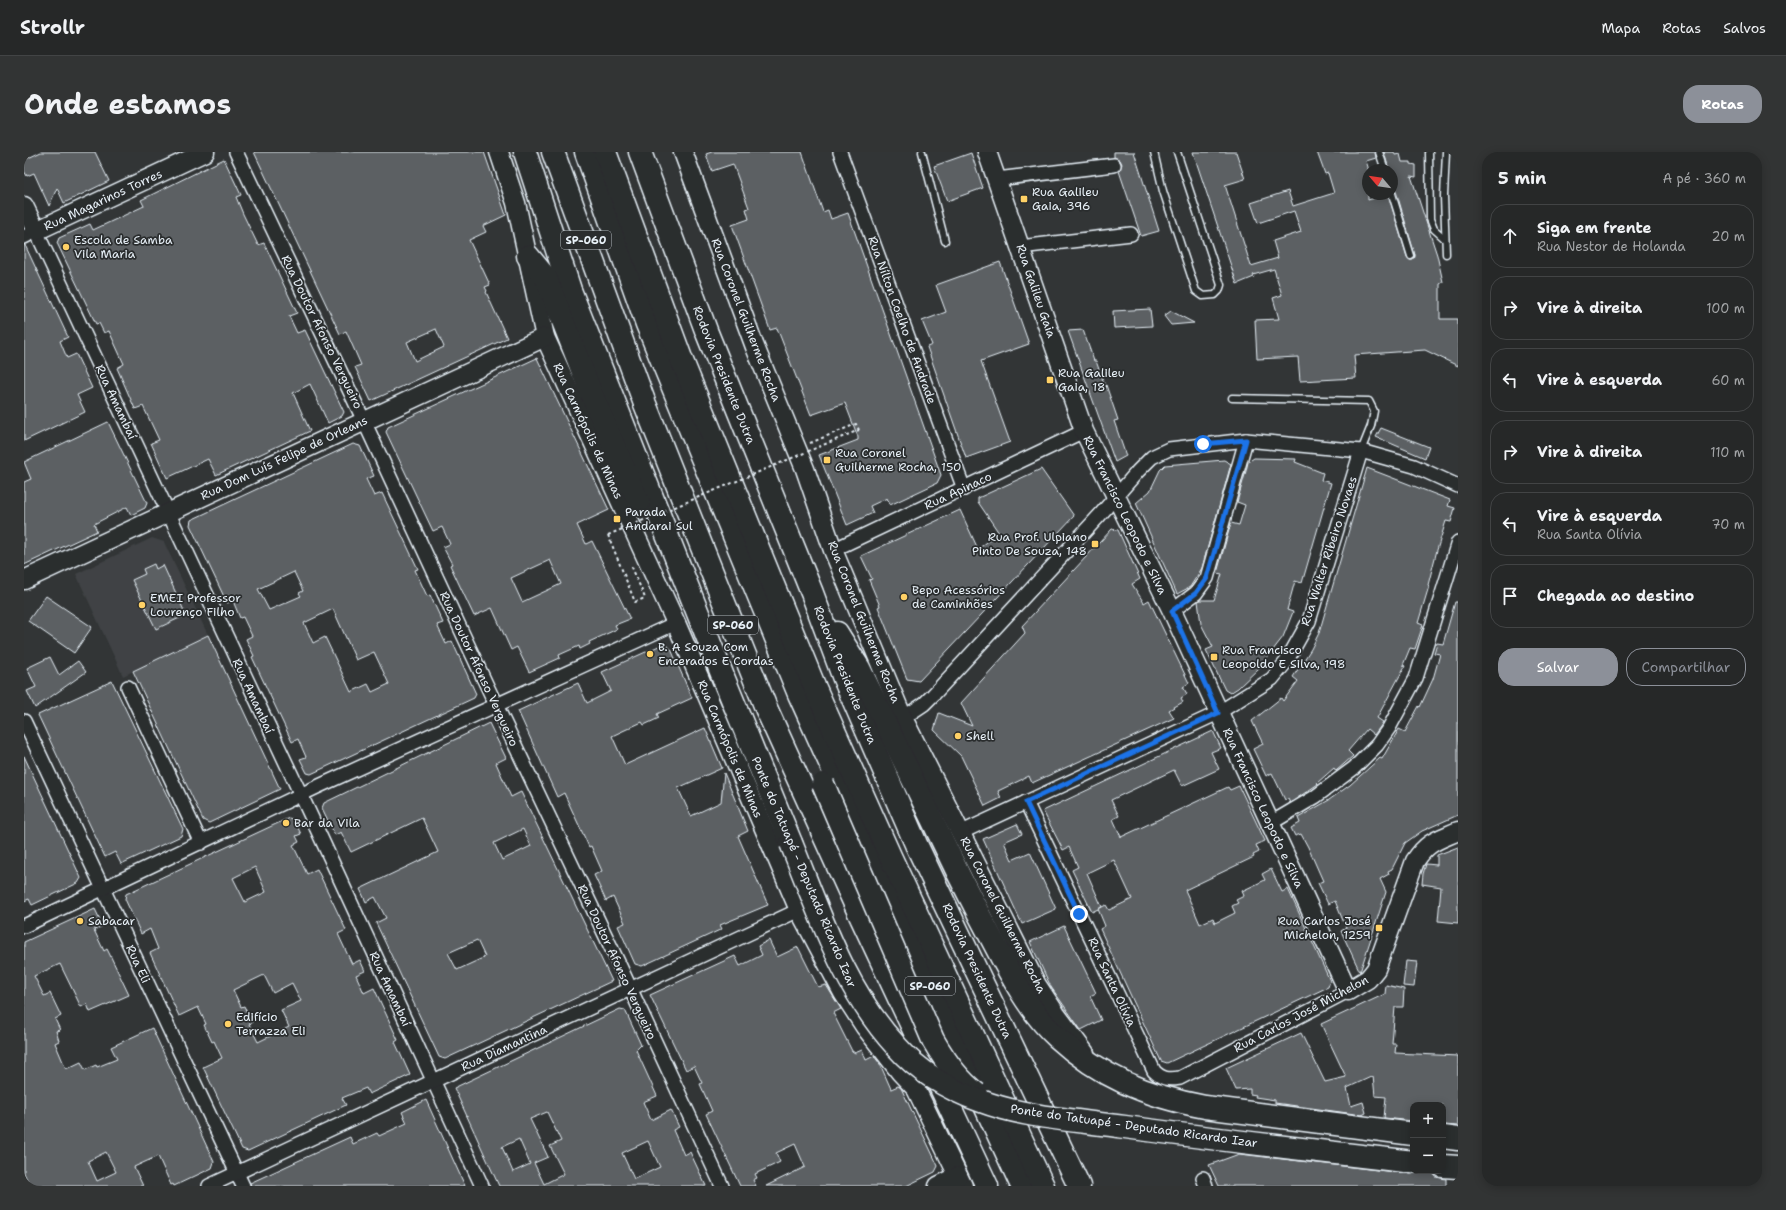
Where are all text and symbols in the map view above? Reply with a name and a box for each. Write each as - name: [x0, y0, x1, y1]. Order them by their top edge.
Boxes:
- text: Strollr: [20, 15, 85, 40]
- text: Mapa: [1601, 19, 1640, 37]
- text: Rotas: [1662, 19, 1701, 37]
- text: Salvos: [1723, 19, 1766, 37]
- text: Onde estamos: [24, 85, 231, 123]
- button: Rotas: [1683, 85, 1762, 123]
- north arrow: [1362, 164, 1398, 200]
- street label: Rua Magarinos Torres: [41, 166, 165, 234]
- text: 5 min: [1498, 167, 1546, 189]
- text: A pé · 360 m: [1663, 170, 1746, 187]
- place label: Rua Galileu Gaia, 396: [1032, 184, 1099, 214]
- marker: Rua Galileu Gaia, 396: [1019, 194, 1029, 204]
- text: Siga em frente: [1537, 218, 1652, 238]
- icon: ahead: [1499, 225, 1521, 247]
- text: 20 m: [1712, 228, 1745, 245]
- road number: SP-060: [561, 231, 611, 249]
- place label: Escola de Samba Vila Maria: [74, 232, 173, 262]
- street label: Rua Nílton Coelho de Andrade: [864, 234, 940, 406]
- street label: Rua Coronel Guilherme Rocha: [707, 236, 785, 404]
- text: Rua Nestor de Holanda: [1537, 238, 1686, 255]
- marker: Escola de Samba Vila Maria: [61, 242, 71, 252]
- street label: Rua Galileu Gaia: [1012, 242, 1060, 340]
- street label: Rua Doutor Afonso Vergueiro: [278, 252, 366, 412]
- icon: right: [1499, 297, 1521, 319]
- text: Vire à direita: [1537, 298, 1642, 318]
- text: 100 m: [1706, 300, 1745, 317]
- street label: Rodovia Presidente Dutra: [689, 304, 759, 447]
- street label: Rua Carmópolis de Minas: [549, 360, 627, 502]
- street label: Rua Amambaí: [92, 362, 141, 443]
- place label: Rua Galileu Gaia, 18: [1058, 365, 1125, 395]
- icon: left: [1499, 369, 1521, 391]
- text: Vire à esquerda: [1537, 370, 1662, 390]
- text: 60 m: [1712, 372, 1745, 389]
- marker: Rua Galileu Gaia, 18: [1045, 375, 1055, 385]
- street label: Rua Dom Luís Felipe de Orleans: [198, 412, 370, 504]
- street label: Rua Francisco Leopodo e Silva: [1079, 433, 1171, 598]
- route start: [1194, 435, 1212, 453]
- icon: right: [1499, 441, 1521, 463]
- text: Vire à direita: [1537, 442, 1642, 462]
- text: 110 m: [1710, 444, 1745, 461]
- place label: Rua Coronel Guilherme Rocha, 150: [835, 445, 962, 475]
- marker: Rua Coronel Guilherme Rocha, 150: [822, 455, 832, 465]
- street label: Rua Apinaco: [922, 468, 994, 514]
- street label: Rua Walter Ribeiro Novaes: [1297, 474, 1361, 628]
- place label: Parada Andarai Sul: [625, 504, 693, 534]
- text: Vire à esquerda: [1537, 506, 1662, 526]
- icon: left: [1499, 513, 1521, 535]
- marker: Parada Andarai Sul: [612, 514, 622, 524]
- text: 70 m: [1711, 516, 1745, 533]
- text: Rua Santa Olívia: [1537, 526, 1642, 543]
- place label: Rua Prof. Ulpiano Pinto De Souza, 148: [972, 529, 1087, 559]
- street label: Rua Coronel Guilherme Rocha: [824, 538, 904, 706]
- marker: Rua Prof. Ulpiano Pinto De Souza, 148: [1090, 539, 1100, 549]
- place label: Bepo Acessórios de Caminhões: [912, 582, 1005, 612]
- icon: arrive: [1499, 585, 1521, 607]
- text: Chegada ao destino: [1537, 586, 1694, 606]
- street label: Rua Doutor Afonso Vergueiro: [436, 589, 522, 749]
- place label: EMEI Professor Lourenço Filho: [150, 590, 241, 620]
- marker: Bepo Acessórios de Caminhões: [899, 592, 909, 602]
- marker: EMEI Professor Lourenço Filho: [137, 600, 147, 610]
- street label: Rodovia Presidente Dutra: [810, 604, 880, 747]
- road number: SP-060: [708, 616, 758, 634]
- place label: B. A Souza Com Encerados E Cordas: [658, 639, 774, 669]
- place label: Rua Francisco Leopoldo E Silva, 198: [1222, 642, 1345, 672]
- button: Salvar: [1498, 648, 1618, 686]
- button: Compartilhar: [1626, 648, 1746, 686]
- marker: B. A Souza Com Encerados E Cordas: [645, 649, 655, 659]
- marker: Rua Francisco Leopoldo E Silva, 198: [1209, 652, 1219, 662]
- street label: Rua Amambaí: [229, 656, 278, 737]
- street label: Rua Carmópolis de Minas: [694, 678, 766, 820]
- street label: Rua Francisco Leopodo e Silva: [1219, 725, 1307, 891]
- place label: Shell: [966, 728, 994, 744]
- marker: Shell: [953, 731, 963, 741]
- street label: Ponte do Tatuapé - Deputado Ricardo Izar: [748, 754, 860, 990]
- place label: Bar da Vila: [294, 815, 360, 831]
- marker: Bar da Vila: [281, 818, 291, 828]
- street label: Rua Coronel Guilherme Rocha: [956, 834, 1050, 996]
- street label: Rua Doutor Afonso Vergueiro: [574, 882, 660, 1042]
- street label: Rodovia Presidente Dutra: [939, 901, 1016, 1042]
- route end: [1070, 905, 1088, 923]
- place label: Sabacar: [88, 913, 135, 929]
- place label: Rua Carlos José Michelon, 1259: [1277, 913, 1371, 943]
- marker: Sabacar: [75, 916, 85, 926]
- marker: Rua Carlos José Michelon, 1259: [1374, 923, 1384, 933]
- street label: Rua Santa Olívia: [1084, 935, 1140, 1030]
- street label: Rua Eli: [122, 942, 154, 986]
- street label: Rua Amambaí: [366, 949, 415, 1030]
- street label: Rua Carlos José Michelon: [1231, 972, 1371, 1056]
- road number: SP-060: [905, 977, 955, 995]
- place label: Edifício Terrazza Eli: [236, 1009, 306, 1039]
- marker: Edifício Terrazza Eli: [223, 1019, 233, 1029]
- street label: Rua Diamantina: [458, 1021, 550, 1075]
- street label: Ponte do Tatuapé - Deputado Ricardo Izar: [1009, 1101, 1259, 1151]
- map controls: [1410, 1102, 1446, 1174]
- button: +: [1410, 1102, 1446, 1138]
- button: −: [1410, 1138, 1446, 1174]

